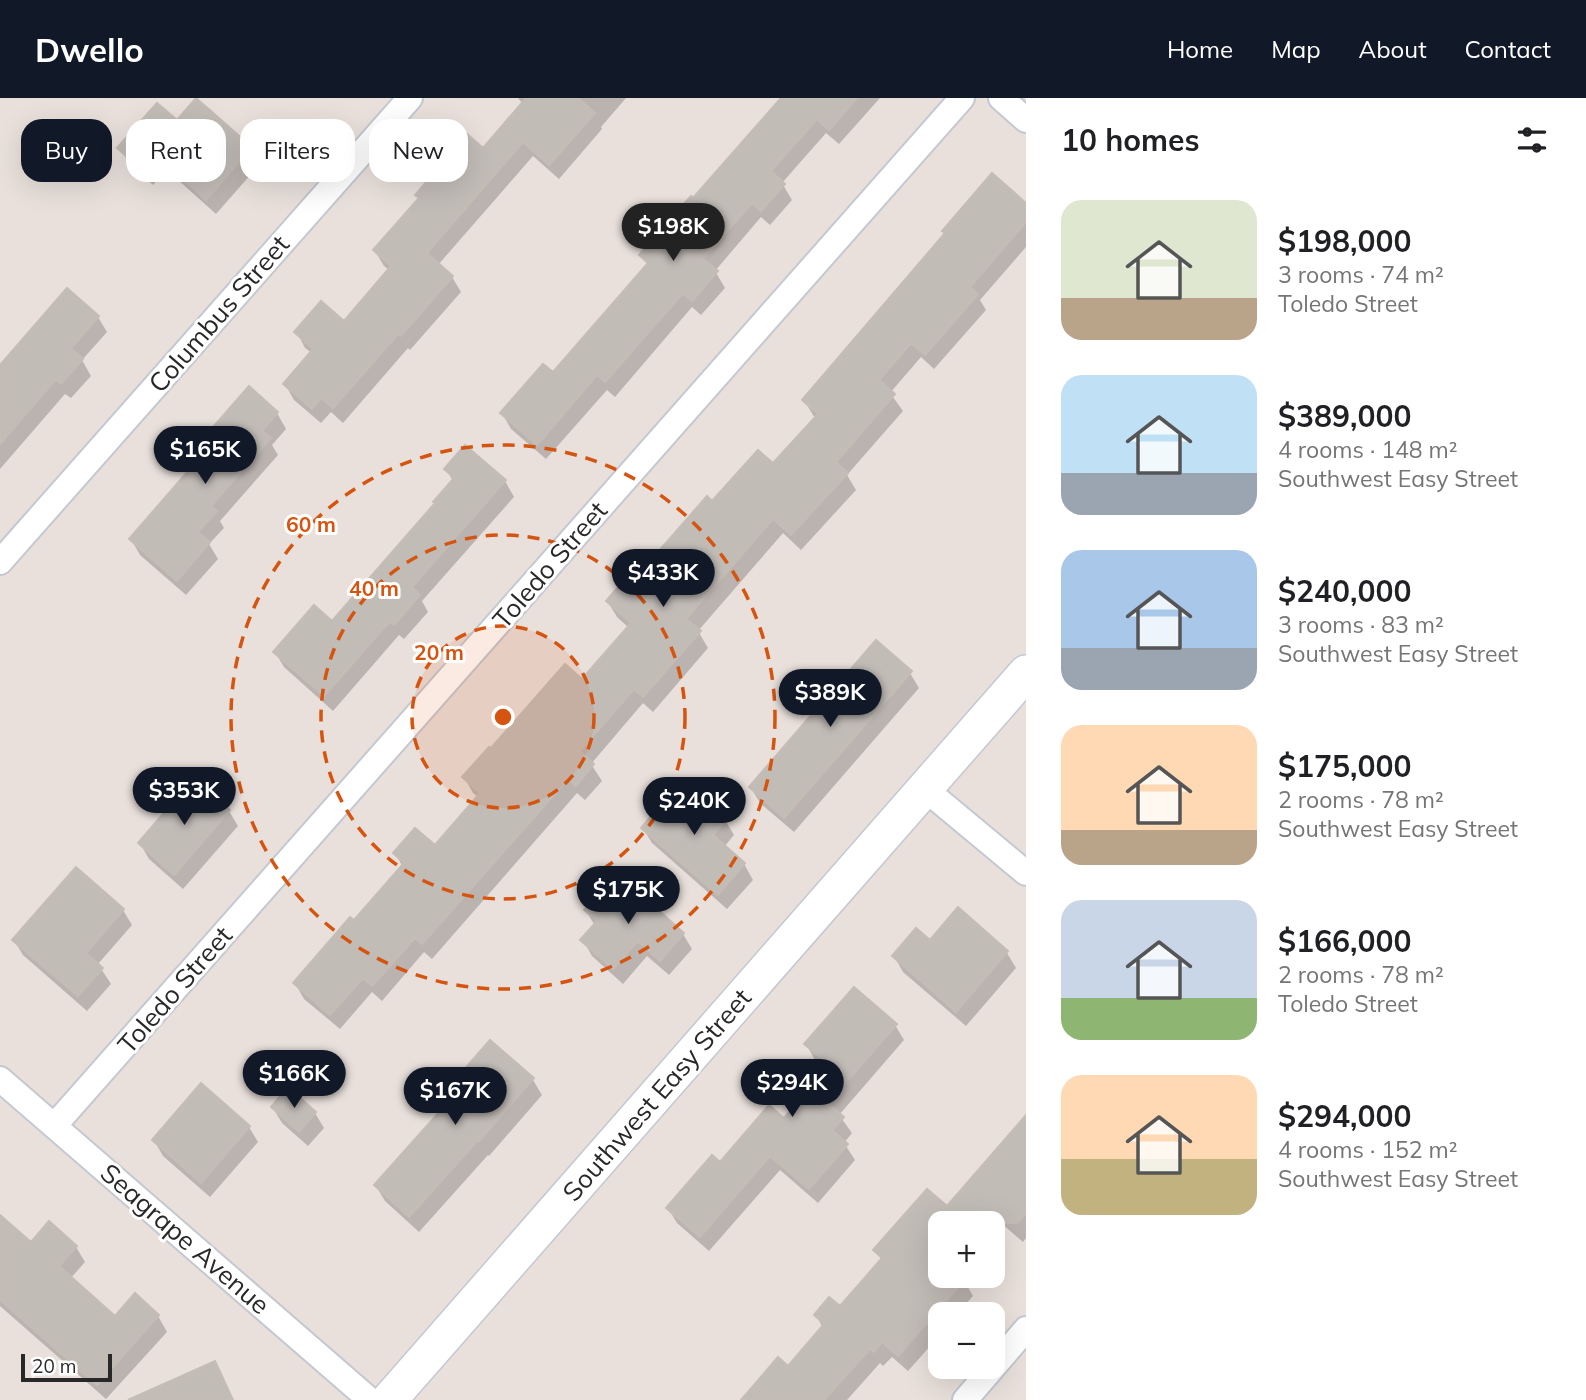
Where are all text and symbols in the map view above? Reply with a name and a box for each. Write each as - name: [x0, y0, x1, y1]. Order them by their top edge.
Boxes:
- text: Dwello: [35, 29, 144, 70]
- text: Home: [1167, 34, 1233, 64]
- text: Map: [1271, 34, 1321, 64]
- text: About: [1359, 34, 1427, 64]
- text: Contact: [1465, 34, 1551, 64]
- chip: Buy: [21, 119, 112, 182]
- chip: Rent: [126, 119, 226, 182]
- chip: Filters: [240, 119, 355, 182]
- chip: New: [369, 119, 468, 182]
- text: 10 homes: [1061, 121, 1200, 159]
- icon: filters: [1513, 121, 1551, 159]
- pin: $198K: [624, 204, 722, 263]
- text: $198K: [638, 211, 708, 240]
- text: $198,000: [1278, 222, 1411, 260]
- street label: Columbus Street: [141, 228, 296, 399]
- icon: home: [1117, 228, 1201, 312]
- text: 3 rooms · 74 m²: [1278, 260, 1444, 289]
- text: Toledo Street: [1278, 289, 1418, 318]
- text: $389,000: [1278, 397, 1411, 435]
- icon: home: [1117, 403, 1201, 487]
- pin: $165K: [156, 426, 254, 486]
- text: $165K: [170, 434, 240, 463]
- text: 4 rooms · 148 m²: [1278, 435, 1458, 464]
- text: Southwest Easy Street: [1278, 464, 1518, 493]
- street label: Toledo Street: [485, 494, 614, 635]
- text: 60 m: [286, 511, 336, 537]
- pin: $433K: [614, 550, 712, 609]
- text: $433K: [628, 557, 698, 586]
- text: $240,000: [1278, 572, 1411, 610]
- text: 40 m: [349, 575, 399, 601]
- icon: home: [1117, 578, 1201, 662]
- text: 3 rooms · 83 m²: [1278, 610, 1444, 639]
- text: 20 m: [414, 639, 464, 665]
- text: Southwest Easy Street: [1278, 639, 1518, 668]
- pin: $389K: [781, 670, 879, 729]
- text: $389K: [795, 677, 865, 706]
- centre of rings: [491, 705, 515, 729]
- text: $175,000: [1278, 747, 1411, 785]
- icon: home: [1117, 753, 1201, 837]
- pin: $353K: [135, 768, 233, 827]
- text: $353K: [149, 775, 219, 804]
- pin: $240K: [645, 778, 743, 837]
- text: $240K: [659, 785, 729, 814]
- text: 2 rooms · 78 m²: [1278, 785, 1444, 814]
- text: Southwest Easy Street: [1278, 814, 1518, 843]
- pin: $175K: [579, 866, 677, 926]
- text: $175K: [593, 874, 663, 903]
- street label: Toledo Street: [110, 919, 239, 1060]
- text: $166,000: [1278, 922, 1411, 960]
- icon: home: [1117, 928, 1201, 1012]
- text: 2 rooms · 78 m²: [1278, 960, 1444, 989]
- street label: Southwest Easy Street: [555, 981, 758, 1208]
- text: Toledo Street: [1278, 989, 1418, 1018]
- pin: $166K: [245, 1051, 343, 1110]
- text: $166K: [259, 1058, 329, 1087]
- pin: $294K: [743, 1060, 841, 1119]
- text: $294K: [757, 1067, 827, 1096]
- pin: $167K: [406, 1068, 504, 1127]
- text: $167K: [420, 1075, 490, 1104]
- text: $294,000: [1278, 1097, 1411, 1135]
- icon: home: [1117, 1103, 1201, 1187]
- text: 4 rooms · 152 m²: [1278, 1135, 1458, 1164]
- street label: Seagrape Avenue: [94, 1156, 277, 1321]
- text: Southwest Easy Street: [1278, 1164, 1518, 1193]
- map controls: [928, 1211, 1005, 1379]
- button: +: [928, 1211, 1005, 1288]
- button: −: [928, 1302, 1005, 1379]
- scale bar: [21, 1351, 112, 1383]
- text: 20 m: [32, 1354, 76, 1378]

